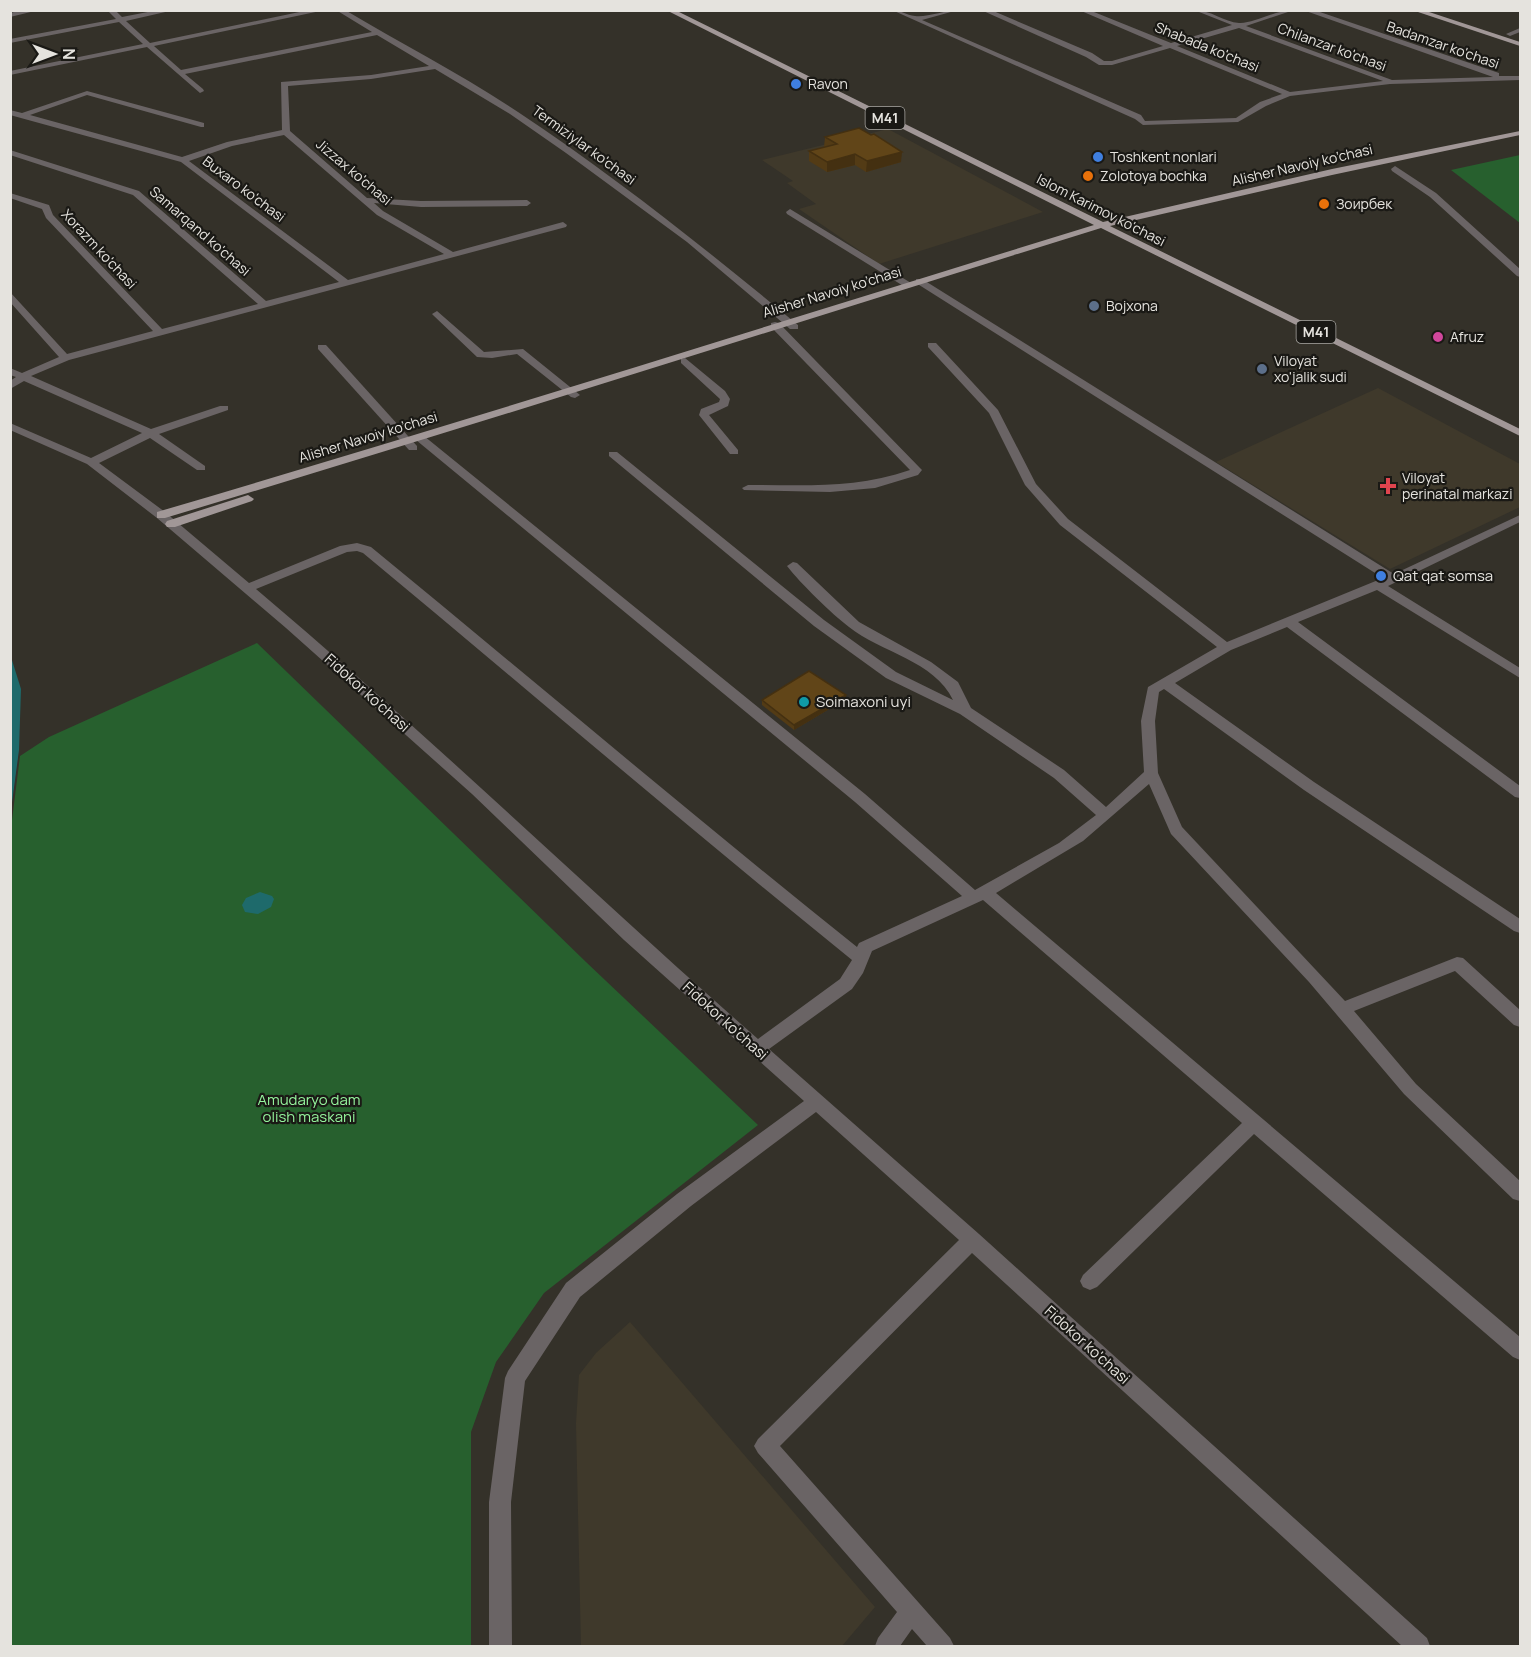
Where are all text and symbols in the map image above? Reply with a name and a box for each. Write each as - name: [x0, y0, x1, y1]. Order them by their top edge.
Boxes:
- street label: Badamzar ko'chasi: [1384, 16, 1502, 73]
- street label: Shabada ko'chasi: [1152, 17, 1262, 76]
- street label: Chilanzar ko'chasi: [1275, 18, 1389, 75]
- north arrow: [24, 24, 84, 84]
- text: N: [58, 48, 80, 60]
- place label: Ravon: [808, 74, 848, 93]
- marker: Ravon: [789, 77, 803, 91]
- street label: Termiziylar ko'chasi: [529, 101, 640, 189]
- road number: M41: [866, 107, 904, 129]
- street label: Jizzax ko'chasi: [312, 134, 396, 209]
- street label: Alisher Navoiy ko’chasi: [1230, 139, 1374, 190]
- place label: Toshkent nonlari: [1110, 147, 1217, 166]
- marker: Toshkent nonlari: [1091, 150, 1105, 164]
- street label: Buxaro ko'chasi: [199, 151, 290, 226]
- place label: Zolotoya bochka: [1100, 166, 1207, 185]
- street label: Islom Karimov ko'chasi: [1034, 169, 1169, 250]
- marker: Zolotoya bochka: [1081, 169, 1095, 183]
- street label: Samarqand ko'chasi: [146, 182, 255, 280]
- place label: Зоирбек: [1336, 194, 1393, 213]
- marker: Зоирбек: [1317, 197, 1331, 211]
- street label: Xorazm ko'chasi: [58, 205, 141, 293]
- street label: Alisher Navoiy ko’chasi: [760, 261, 904, 322]
- place label: Bojxona: [1106, 296, 1158, 315]
- marker: Bojxona: [1087, 299, 1101, 313]
- road number: M41: [1296, 321, 1336, 343]
- place label: Afruz: [1450, 327, 1484, 346]
- marker: Afruz: [1431, 330, 1445, 344]
- place label: Viloyat xo'jalik sudi: [1274, 351, 1347, 386]
- marker: Viloyat xo'jalik sudi: [1255, 362, 1269, 376]
- street label: Alisher Navoiy ko’chasi: [296, 406, 440, 467]
- place label: Viloyat perinatal markazi: [1402, 468, 1512, 503]
- marker: Viloyat perinatal markazi: [1379, 477, 1397, 495]
- place label: Qat qat somsa: [1393, 565, 1493, 586]
- marker: Qat qat somsa: [1374, 569, 1388, 583]
- street label: Fidokor ko'chasi: [320, 649, 415, 737]
- place label: Soimaxoni uyi: [816, 691, 911, 712]
- marker: Soimaxoni uyi: [797, 695, 811, 709]
- street label: Fidokor ko'chasi: [678, 977, 773, 1065]
- park label: Amudaryo dam olish maskani: [257, 1089, 361, 1127]
- street label: Fidokor ko'chasi: [1040, 1301, 1135, 1389]

